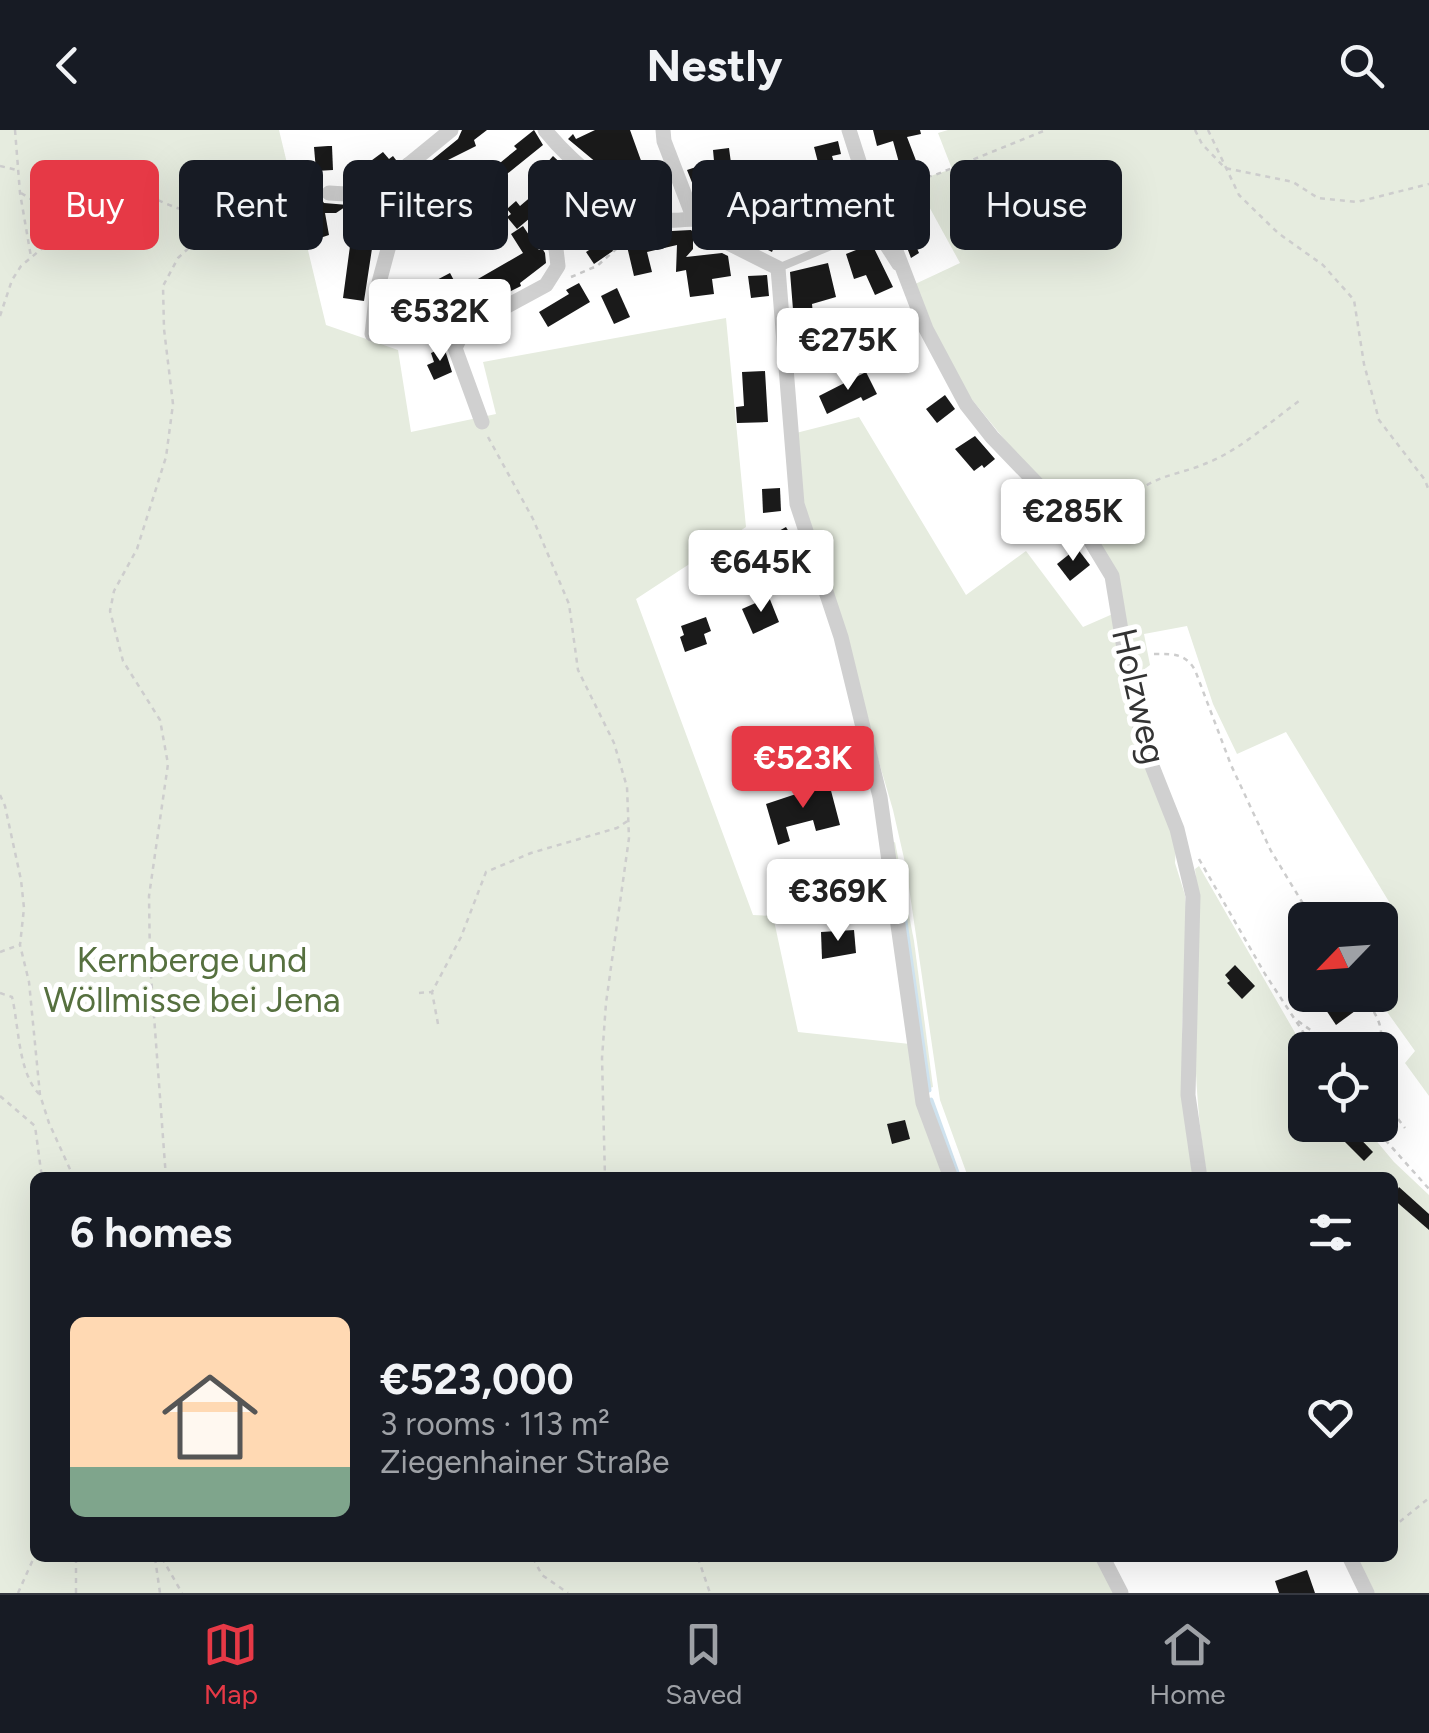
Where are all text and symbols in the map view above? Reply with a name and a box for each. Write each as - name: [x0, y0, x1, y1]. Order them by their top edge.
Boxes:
- icon: back: [40, 38, 95, 93]
- text: Nestly: [647, 38, 782, 92]
- icon: search: [1334, 38, 1389, 93]
- chip: Buy: [30, 160, 159, 250]
- chip: Rent: [179, 160, 323, 250]
- chip: Filters: [343, 160, 508, 250]
- chip: New: [528, 160, 672, 250]
- chip: Apartment: [692, 160, 930, 250]
- chip: House: [950, 160, 1122, 250]
- pin: €532K: [370, 279, 510, 364]
- text: €532K: [391, 292, 489, 330]
- pin: €275K: [778, 308, 918, 393]
- text: €275K: [799, 321, 897, 359]
- pin: €285K: [1003, 479, 1143, 564]
- text: €285K: [1023, 492, 1123, 530]
- pin: €645K: [691, 530, 831, 615]
- text: €645K: [711, 543, 811, 581]
- street label: Holzweg: [1103, 624, 1175, 768]
- pin: €523K: [733, 726, 873, 811]
- text: €523K: [754, 739, 852, 777]
- pin: €369K: [768, 859, 908, 944]
- text: €369K: [789, 872, 887, 910]
- north arrow: [1288, 902, 1398, 1012]
- map controls: [1288, 902, 1398, 1142]
- park label: Kernberge und Wöllmisse bei Jena: [43, 939, 341, 1021]
- button: locate: [1288, 1032, 1398, 1142]
- icon: filters: [1303, 1205, 1358, 1260]
- text: 6 homes: [70, 1207, 232, 1258]
- text: €523,000: [380, 1354, 574, 1405]
- icon: home: [150, 1357, 270, 1477]
- icon: heart: [1303, 1390, 1358, 1445]
- text: 3 rooms · 113 m²: [380, 1405, 610, 1443]
- text: Ziegenhainer Straße: [380, 1443, 670, 1481]
- tab: Map: [203, 1617, 258, 1711]
- tab: Saved: [665, 1617, 742, 1711]
- tab: Home: [1149, 1617, 1226, 1711]

